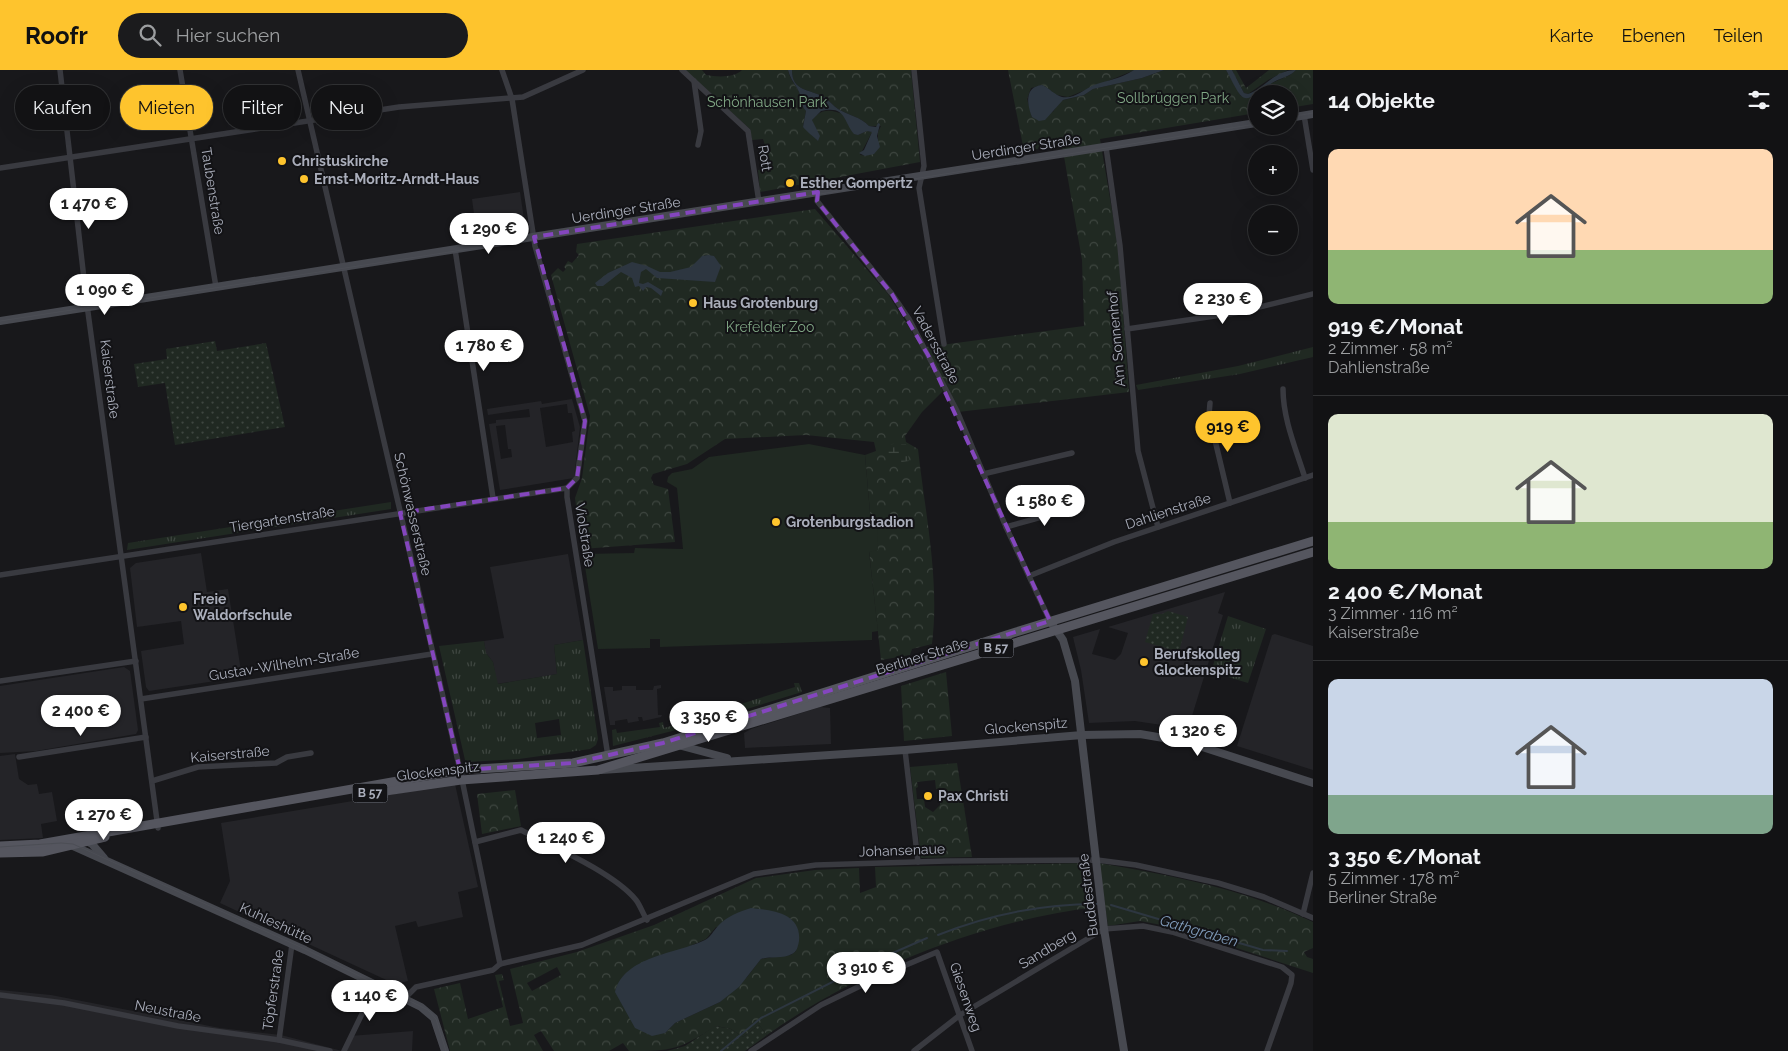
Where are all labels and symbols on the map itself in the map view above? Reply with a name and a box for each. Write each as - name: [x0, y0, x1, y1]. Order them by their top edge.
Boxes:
- park label: Sollbrüggen Park: [1117, 90, 1230, 106]
- park label: Schönhausen Park: [707, 94, 828, 110]
- street label: Uerdinger Straße: [971, 131, 1081, 163]
- street label: Rott: [755, 144, 775, 173]
- street label: Taubenstraße: [198, 146, 228, 236]
- place label: Christuskirche: [292, 153, 389, 169]
- marker: Christuskirche: [276, 155, 288, 167]
- place label: Ernst-Moritz-Arndt-Haus: [314, 171, 479, 187]
- marker: Ernst-Moritz-Arndt-Haus: [298, 173, 310, 185]
- place label: Esther Gompertz: [800, 175, 913, 191]
- marker: Esther Gompertz: [784, 177, 796, 189]
- pin: 1 470 €: [43, 188, 135, 230]
- street label: Uerdinger Straße: [571, 194, 681, 226]
- pin: 1 290 €: [443, 212, 535, 255]
- pin: 1 090 €: [59, 274, 151, 316]
- pin: 2 230 €: [1177, 282, 1269, 325]
- street label: Am Sonnenhof: [1104, 289, 1128, 388]
- place label: Haus Grotenburg: [703, 295, 818, 311]
- marker: Haus Grotenburg: [687, 297, 699, 309]
- street label: Vadersstraße: [909, 304, 963, 386]
- park label: Krefelder Zoo: [726, 319, 814, 335]
- pin: 1 780 €: [438, 330, 530, 372]
- street label: Kaiserstraße: [97, 339, 123, 419]
- pin: 919 €: [1193, 410, 1263, 453]
- street label: Schönwasserstraße: [391, 451, 435, 577]
- pin: 1 580 €: [999, 484, 1091, 527]
- street label: Dahlienstraße: [1123, 490, 1213, 532]
- street label: Violstraße: [572, 502, 598, 568]
- street label: Tiergartenstraße: [228, 503, 336, 535]
- place label: Grotenburgstadion: [786, 514, 914, 530]
- marker: Grotenburgstadion: [770, 516, 782, 528]
- place label: Freie Waldorfschule: [193, 591, 293, 623]
- marker: Freie Waldorfschule: [177, 601, 189, 613]
- street label: Berliner Straße: [874, 634, 970, 678]
- road number: B 57: [978, 638, 1014, 658]
- street label: Gustav-Wilhelm-Straße: [208, 644, 360, 684]
- place label: Berufskolleg Glockenspitz: [1154, 646, 1241, 678]
- marker: Berufskolleg Glockenspitz: [1138, 656, 1150, 668]
- pin: 2 400 €: [35, 694, 127, 737]
- pin: 3 350 €: [663, 700, 755, 743]
- street label: Glockenspitz: [984, 714, 1068, 738]
- pin: 1 320 €: [1152, 714, 1244, 757]
- street label: Kaiserstraße: [190, 743, 270, 765]
- street label: Glockenspitz: [396, 758, 480, 784]
- road number: B 57: [352, 784, 388, 802]
- place label: Pax Christi: [938, 788, 1008, 804]
- marker: Pax Christi: [922, 790, 934, 802]
- pin: 1 270 €: [58, 798, 150, 841]
- pin: 1 240 €: [520, 822, 612, 864]
- street label: Johansenaue: [859, 841, 945, 859]
- street label: Buddestraße: [1075, 853, 1101, 937]
- street label: Kuhleshütte: [237, 899, 315, 947]
- water label: Gathgraben: [1158, 911, 1240, 951]
- street label: Sandberg: [1016, 926, 1078, 972]
- street label: Töpferstraße: [259, 949, 287, 1031]
- pin: 3 910 €: [820, 952, 912, 994]
- street label: Giesenweg: [947, 960, 985, 1034]
- pin: 1 140 €: [324, 980, 416, 1022]
- street label: Neustraße: [134, 997, 202, 1025]

